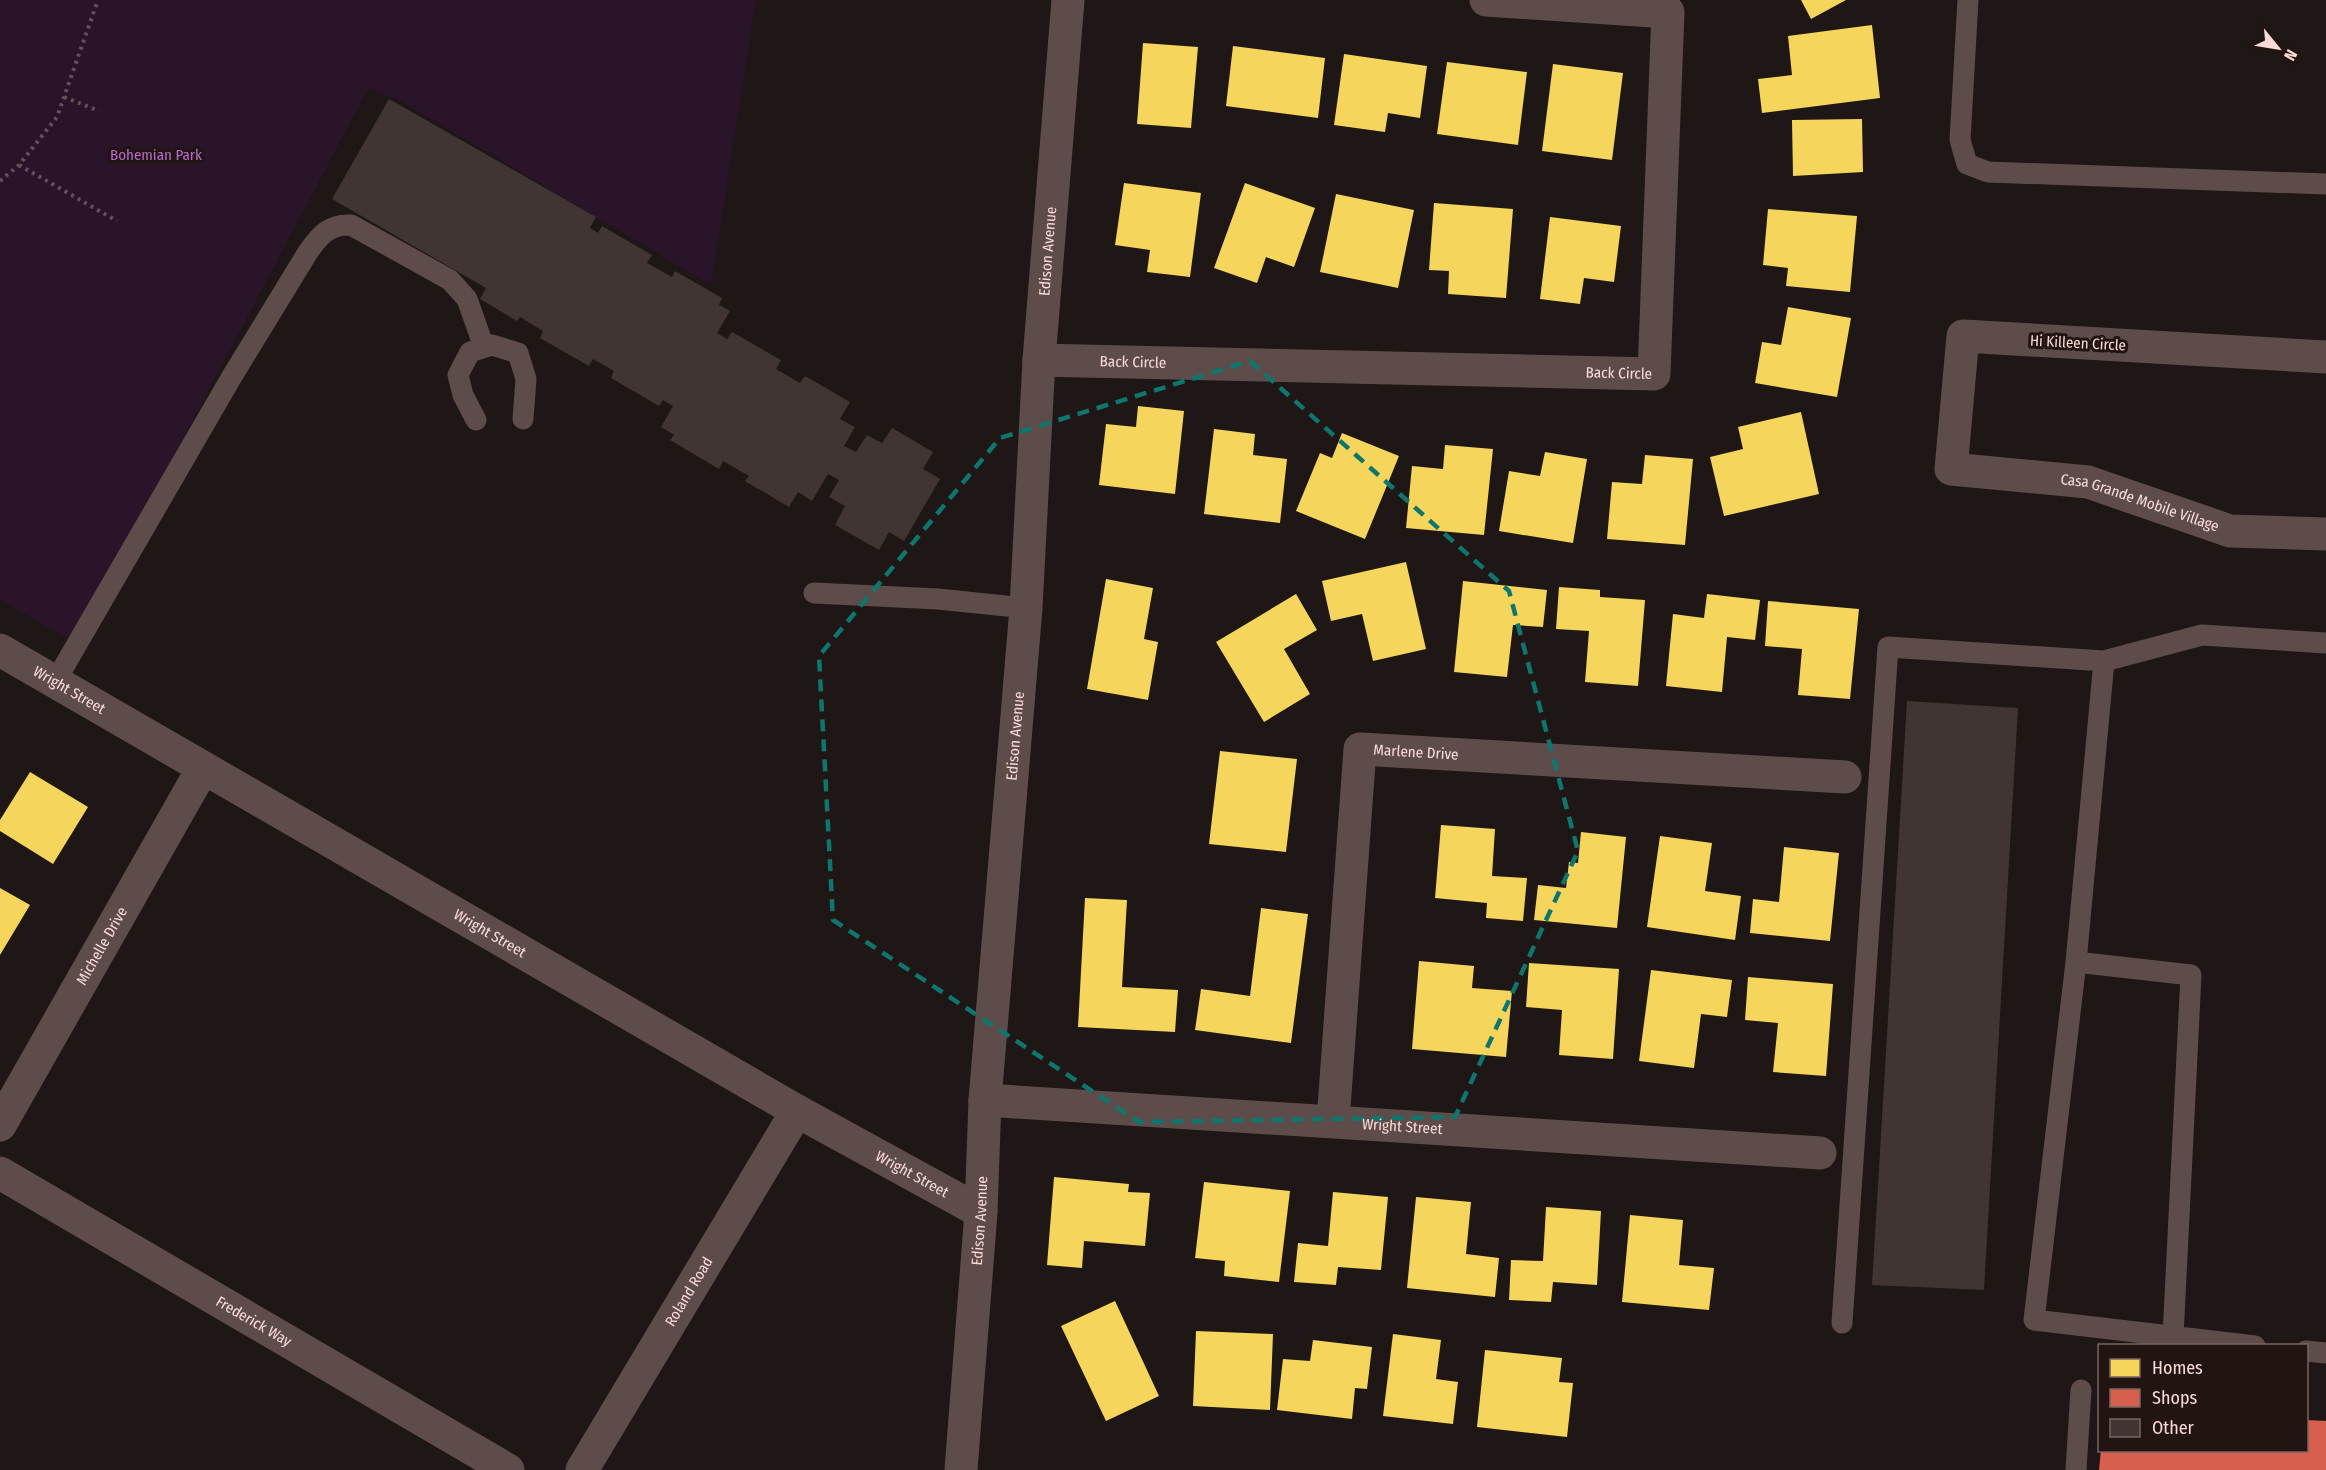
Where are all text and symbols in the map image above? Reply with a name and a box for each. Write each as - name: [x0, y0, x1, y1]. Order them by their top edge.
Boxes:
- north arrow: [2248, 18, 2308, 78]
- text: N: [2280, 46, 2301, 64]
- park label: Bohemian Park: [110, 146, 202, 164]
- street label: Edison Avenue: [1035, 206, 1060, 297]
- street label: Hi Killeen Circle: [2030, 331, 2126, 355]
- street label: Back Circle: [1100, 352, 1166, 372]
- street label: Back Circle: [1585, 363, 1652, 383]
- street label: Casa Grande Mobile Village: [2060, 470, 2221, 536]
- street label: Wright Street: [30, 662, 109, 718]
- street label: Edison Avenue: [1003, 691, 1028, 781]
- street label: Marlene Drive: [1373, 741, 1459, 764]
- street label: Michelle Drive: [73, 904, 131, 988]
- street label: Wright Street: [451, 905, 529, 961]
- street label: Wright Street: [1361, 1115, 1443, 1138]
- street label: Wright Street: [872, 1147, 952, 1201]
- street label: Edison Avenue: [968, 1176, 991, 1266]
- street label: Roland Road: [661, 1254, 717, 1330]
- street label: Frederick Way: [213, 1292, 295, 1351]
- legend: [2098, 1344, 2308, 1452]
- text: Homes: [2152, 1357, 2203, 1379]
- text: Shops: [2152, 1387, 2197, 1409]
- text: Other: [2152, 1417, 2195, 1439]

